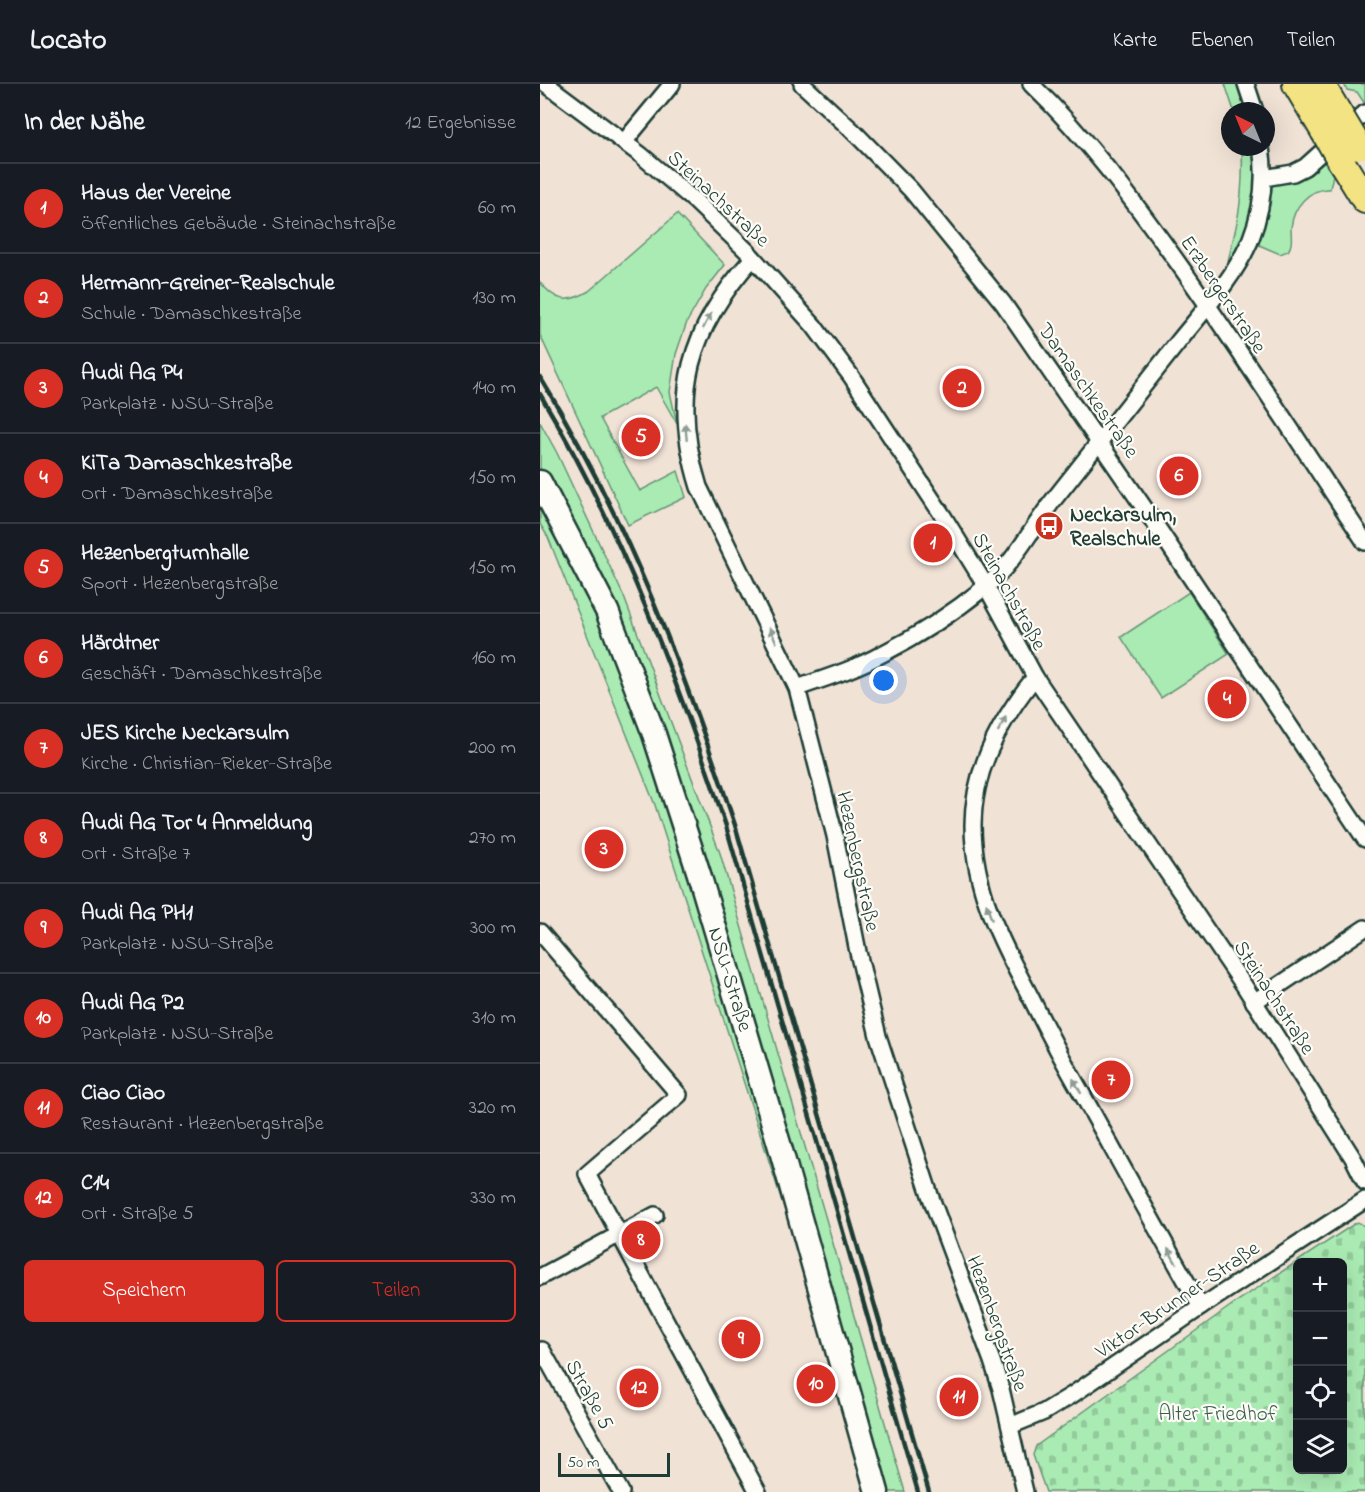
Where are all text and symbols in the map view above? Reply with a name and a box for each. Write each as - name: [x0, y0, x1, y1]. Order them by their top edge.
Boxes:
- text: Locato: [30, 21, 106, 62]
- text: Karte: [1113, 26, 1157, 56]
- text: Ebenen: [1190, 26, 1253, 56]
- text: Teilen: [1286, 26, 1335, 56]
- north arrow: [1221, 102, 1275, 156]
- text: In der Nähe: [24, 104, 145, 142]
- text: 12 Ergebnisse: [405, 109, 516, 138]
- street label: Steinachstraße: [660, 144, 776, 255]
- text: Haus der Vereine: [81, 178, 231, 210]
- text: 1: [40, 194, 47, 223]
- text: 60 m: [478, 194, 516, 223]
- text: Öffentliches Gebäude · Steinachstraße: [81, 210, 396, 239]
- street label: Erzbergerstraße: [1170, 230, 1273, 362]
- text: Hermann-Greiner-Realschule: [81, 268, 335, 300]
- text: 2: [39, 284, 48, 313]
- text: 130 m: [472, 284, 516, 313]
- text: Schule · Damaschkestraße: [81, 300, 302, 329]
- one-way arrow: [702, 312, 712, 329]
- street label: Damaschkestraße: [1029, 317, 1146, 465]
- text: Audi AG P4: [81, 358, 182, 390]
- pin: 2: [942, 366, 982, 410]
- text: 3: [39, 374, 48, 403]
- text: 140 m: [472, 374, 516, 403]
- text: Parkplatz · NSU-Straße: [81, 390, 273, 419]
- pin: 5: [622, 414, 660, 460]
- one-way arrow: [681, 423, 691, 442]
- text: KiTa Damaschkestraße: [81, 448, 292, 480]
- pin: 6: [1160, 454, 1198, 498]
- text: 4: [39, 464, 48, 493]
- text: 150 m: [469, 464, 516, 493]
- text: Ort · Damaschkestraße: [81, 480, 273, 509]
- place label: Neckarsulm, Realschule: [1070, 501, 1176, 555]
- bus stop icon: Neckarsulm, Realschule: [1033, 510, 1065, 542]
- pin: 1: [914, 520, 952, 566]
- street label: Steinachstraße: [963, 528, 1053, 657]
- text: Hezenbergturnhalle: [81, 538, 249, 570]
- text: 5: [38, 554, 49, 583]
- text: 150 m: [469, 554, 516, 583]
- text: Sport · Hezenbergstraße: [81, 570, 278, 599]
- one-way arrow: [768, 626, 777, 643]
- text: Härdtner: [81, 628, 159, 660]
- text: 6: [39, 644, 48, 673]
- text: 160 m: [472, 644, 516, 673]
- text: Geschäft · Damaschkestraße: [81, 660, 322, 689]
- your location: [869, 666, 898, 695]
- pin: 4: [1208, 676, 1246, 722]
- one-way arrow: [997, 715, 1007, 732]
- text: JES Kirche Neckarsulm: [81, 718, 289, 750]
- text: 7: [39, 734, 48, 763]
- text: 200 m: [468, 734, 516, 763]
- text: Kirche · Christian-Rieker-Straße: [81, 750, 332, 779]
- street label: Hezenbergstraße: [826, 789, 887, 935]
- text: Audi AG Tor 4 Anmeldung: [81, 808, 312, 840]
- text: 8: [40, 824, 47, 853]
- text: 270 m: [469, 824, 516, 853]
- pin: 3: [584, 826, 624, 872]
- text: Ort · Straße 7: [81, 840, 191, 869]
- text: Audi AG PH1: [81, 898, 193, 930]
- one-way arrow: [984, 903, 994, 921]
- text: 9: [40, 914, 47, 943]
- text: 300 m: [470, 914, 516, 943]
- street label: NSU-Straße: [699, 924, 759, 1036]
- text: Parkplatz · NSU-Straße: [81, 930, 273, 959]
- street label: Steinachstraße: [1225, 935, 1322, 1062]
- text: Audi AG P2: [81, 988, 184, 1020]
- text: 10: [36, 1004, 51, 1033]
- text: 310 m: [472, 1004, 516, 1033]
- text: Parkplatz · NSU-Straße: [81, 1020, 273, 1049]
- pin: 7: [1092, 1058, 1130, 1102]
- one-way arrow: [1072, 1077, 1082, 1094]
- text: Ciao Ciao: [81, 1078, 165, 1110]
- text: 11: [37, 1094, 50, 1123]
- text: 320 m: [469, 1094, 516, 1123]
- text: Restaurant · Hezenbergstraße: [81, 1110, 324, 1139]
- text: C14: [81, 1168, 109, 1200]
- text: 12: [35, 1184, 52, 1213]
- text: 330 m: [470, 1184, 516, 1213]
- text: Ort · Straße 5: [81, 1200, 194, 1229]
- pin: 8: [622, 1218, 660, 1262]
- street label: Viktor-Brunner-Straße: [1089, 1234, 1267, 1367]
- one-way arrow: [1167, 1247, 1177, 1264]
- street label: Hezenbergstraße: [956, 1252, 1035, 1397]
- map controls: [1293, 1258, 1347, 1474]
- button: +: [1293, 1258, 1347, 1312]
- button: Speichern: [24, 1260, 264, 1322]
- button: Teilen: [276, 1260, 516, 1322]
- button: −: [1293, 1312, 1347, 1366]
- pin: 9: [722, 1316, 760, 1362]
- street label: Straße 5: [557, 1354, 620, 1435]
- pin: 10: [796, 1362, 836, 1406]
- pin: 12: [620, 1366, 658, 1410]
- button: locate: [1293, 1366, 1347, 1420]
- pin: 11: [940, 1374, 978, 1420]
- park label: Alter Friedhof: [1159, 1400, 1278, 1430]
- button: layers: [1293, 1420, 1347, 1474]
- scale bar: [558, 1450, 670, 1478]
- text: 50 m: [567, 1451, 599, 1475]

